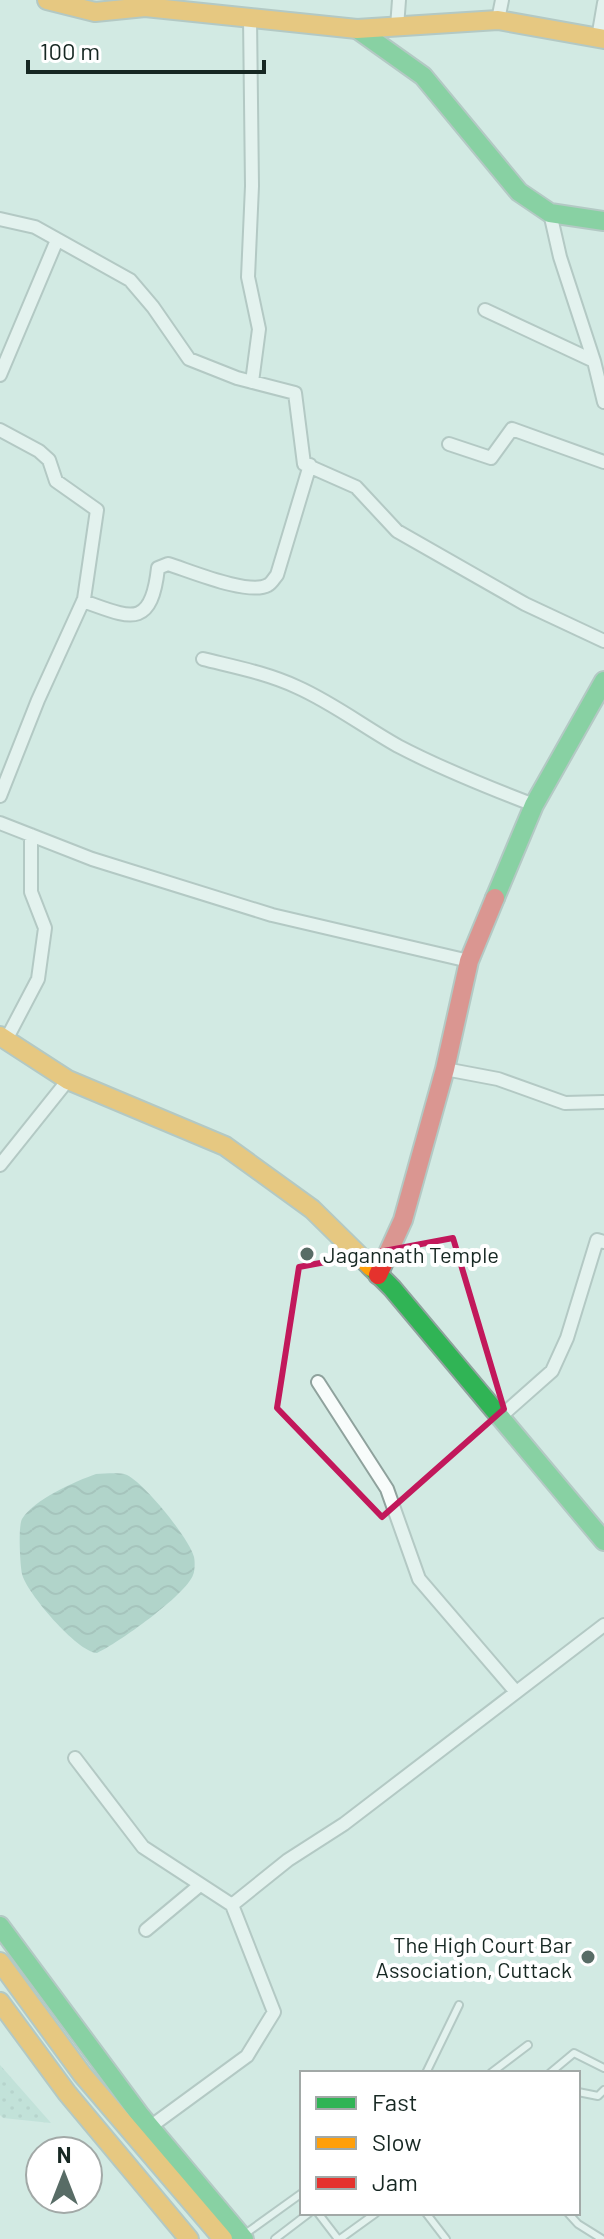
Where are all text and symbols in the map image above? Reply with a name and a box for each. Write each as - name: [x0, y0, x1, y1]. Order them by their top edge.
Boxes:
- scale bar: [28, 24, 264, 74]
- text: 100 m: [40, 36, 100, 65]
- place label: Jagannath Temple: [323, 1241, 499, 1267]
- marker: Jagannath Temple: [298, 1245, 316, 1263]
- place label: The High Court Bar Association, Cuttack: [376, 1931, 572, 1982]
- marker: The High Court Bar Association, Cuttack: [579, 1948, 597, 1966]
- legend: [300, 2071, 580, 2215]
- text: Fast: [372, 2087, 417, 2116]
- text: Slow: [372, 2127, 421, 2156]
- north arrow: [24, 2135, 104, 2215]
- text: N: [57, 2141, 71, 2167]
- text: Jam: [372, 2167, 418, 2196]

